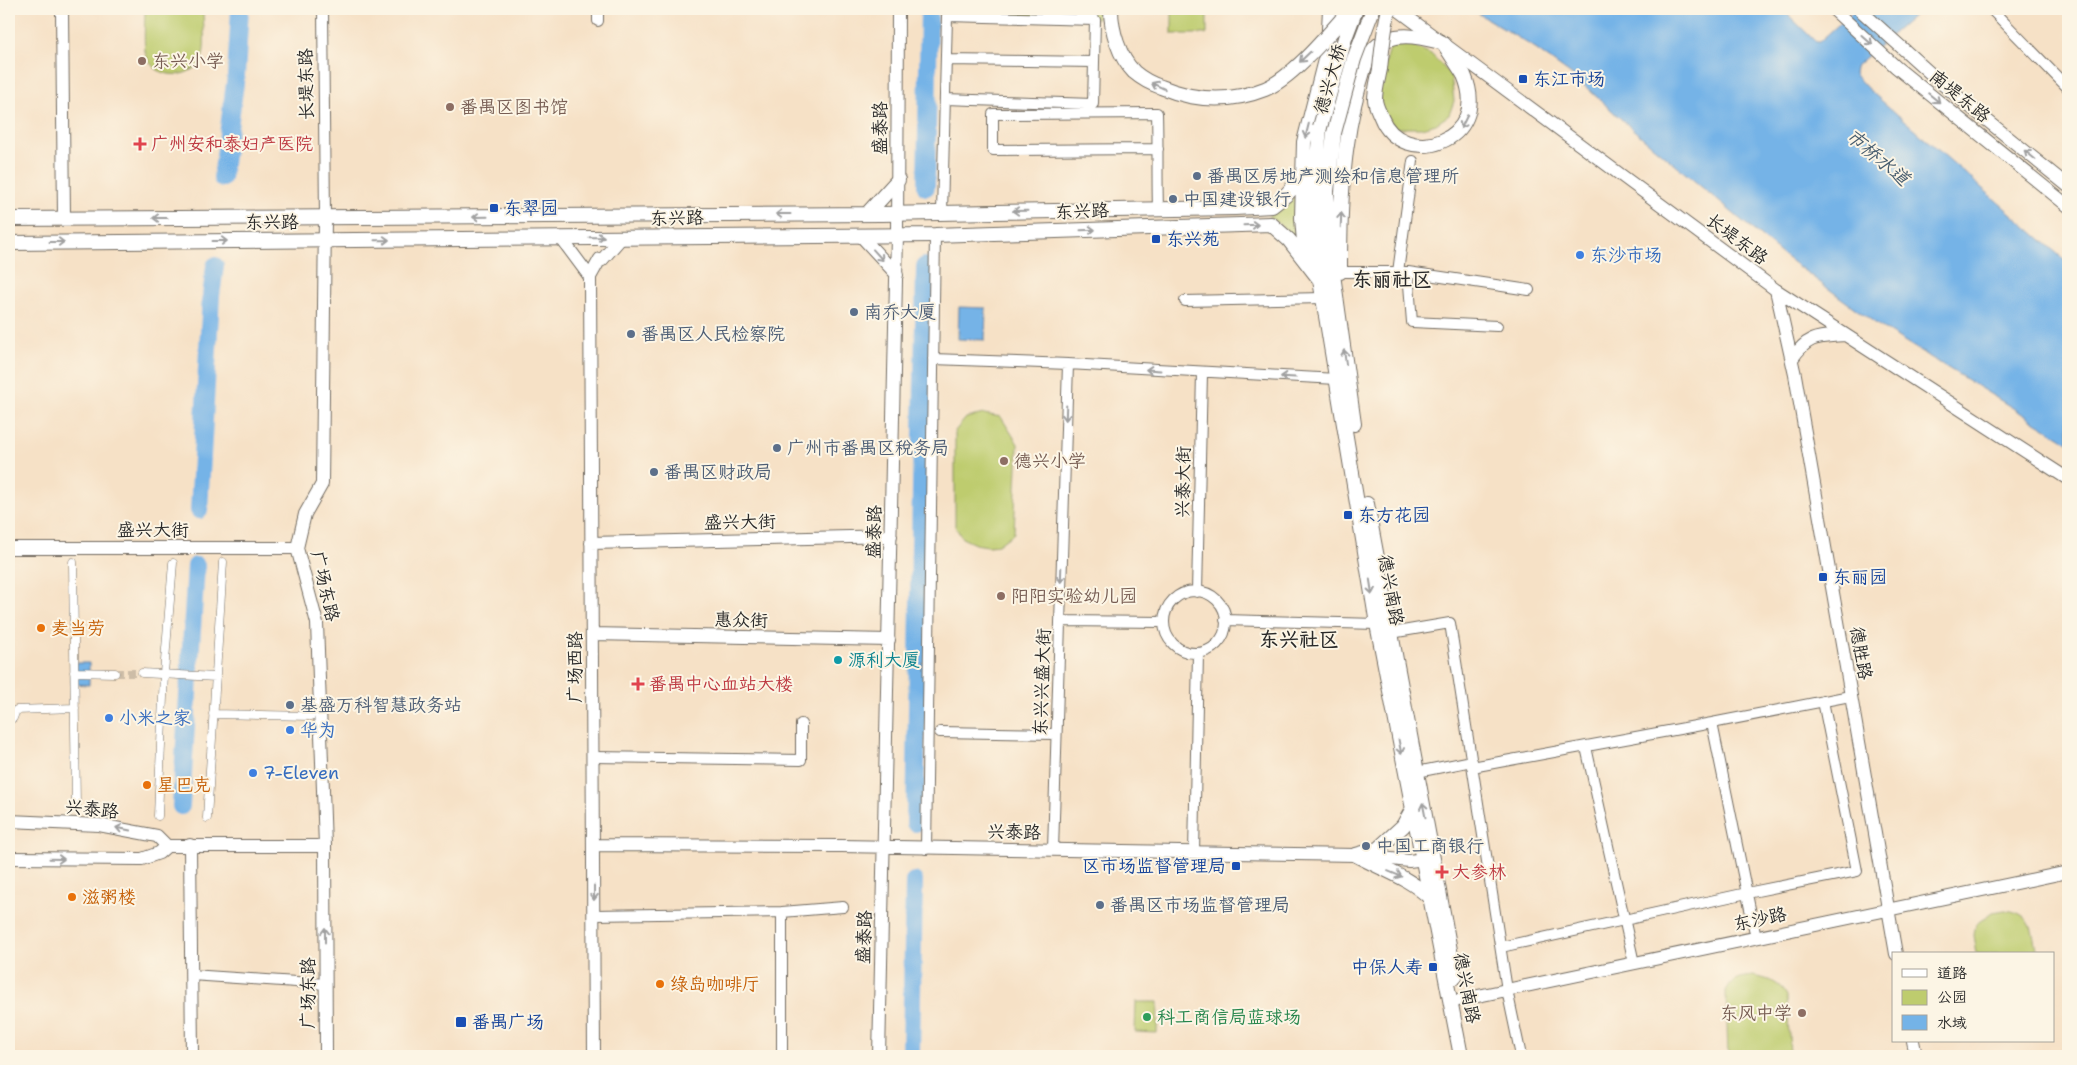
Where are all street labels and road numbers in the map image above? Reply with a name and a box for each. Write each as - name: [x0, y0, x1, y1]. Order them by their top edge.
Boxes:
- street label: 德兴大桥: [1309, 41, 1351, 117]
- street label: 长堤东路: [293, 48, 319, 120]
- street label: 南堤东路: [1924, 64, 1996, 128]
- street label: 盛泰路: [868, 101, 892, 155]
- street label: 东兴路: [1055, 198, 1109, 224]
- street label: 东兴路: [650, 206, 704, 230]
- street label: 长堤东路: [1701, 208, 1773, 270]
- street label: 东兴路: [245, 210, 299, 234]
- street label: 兴泰大街: [1170, 446, 1196, 518]
- street label: 盛泰路: [862, 505, 886, 559]
- street label: 盛兴大街: [704, 509, 776, 535]
- street label: 盛兴大街: [117, 518, 189, 542]
- street label: 广场东路: [305, 548, 345, 624]
- street label: 德兴南路: [1373, 552, 1409, 628]
- street label: 惠众街: [714, 608, 768, 632]
- street label: 德胜路: [1844, 624, 1878, 682]
- street label: 东兴兴盛大街: [1028, 628, 1056, 736]
- street label: 广场西路: [563, 631, 587, 703]
- street label: 兴泰路: [64, 794, 120, 824]
- street label: 兴泰路: [987, 820, 1041, 844]
- street label: 东沙路: [1731, 902, 1789, 936]
- street label: 盛泰路: [851, 910, 877, 964]
- street label: 德兴南路: [1448, 950, 1486, 1026]
- street label: 广场东路: [296, 957, 320, 1029]

